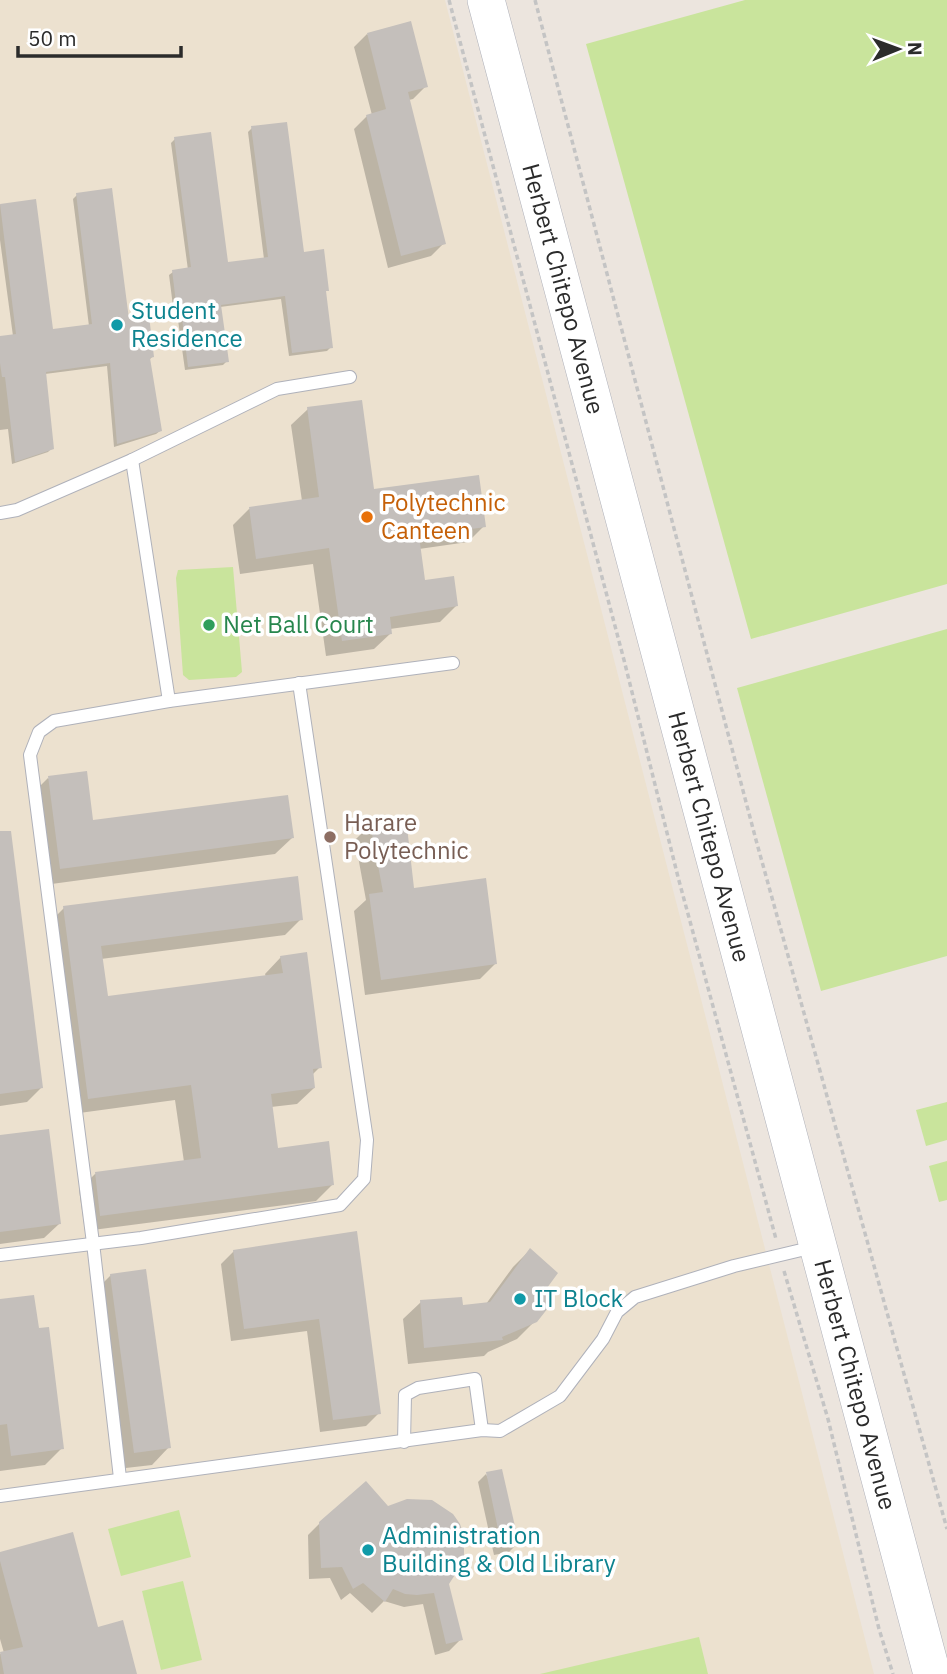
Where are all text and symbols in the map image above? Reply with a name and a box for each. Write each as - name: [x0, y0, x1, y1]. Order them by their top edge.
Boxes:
- scale bar: [18, 14, 180, 58]
- north arrow: [863, 14, 933, 84]
- text: 50 m: [28, 24, 77, 52]
- text: N: [903, 42, 927, 56]
- street label: Herbert Chitepo Avenue: [515, 160, 613, 418]
- place label: Student Residence: [131, 294, 243, 354]
- marker: Student Residence: [109, 317, 125, 333]
- place label: Polytechnic Canteen: [381, 486, 506, 546]
- marker: Polytechnic Canteen: [359, 509, 375, 525]
- place label: Net Ball Court: [223, 608, 374, 640]
- marker: Net Ball Court: [201, 617, 217, 633]
- street label: Herbert Chitepo Avenue: [661, 708, 759, 966]
- place label: Harare Polytechnic: [344, 806, 469, 866]
- marker: Harare Polytechnic: [322, 829, 338, 845]
- street label: Herbert Chitepo Avenue: [807, 1255, 905, 1513]
- place label: IT Block: [534, 1282, 624, 1314]
- marker: IT Block: [512, 1291, 528, 1307]
- place label: Administration Building & Old Library: [382, 1519, 616, 1579]
- marker: Administration Building & Old Library: [360, 1542, 376, 1558]

